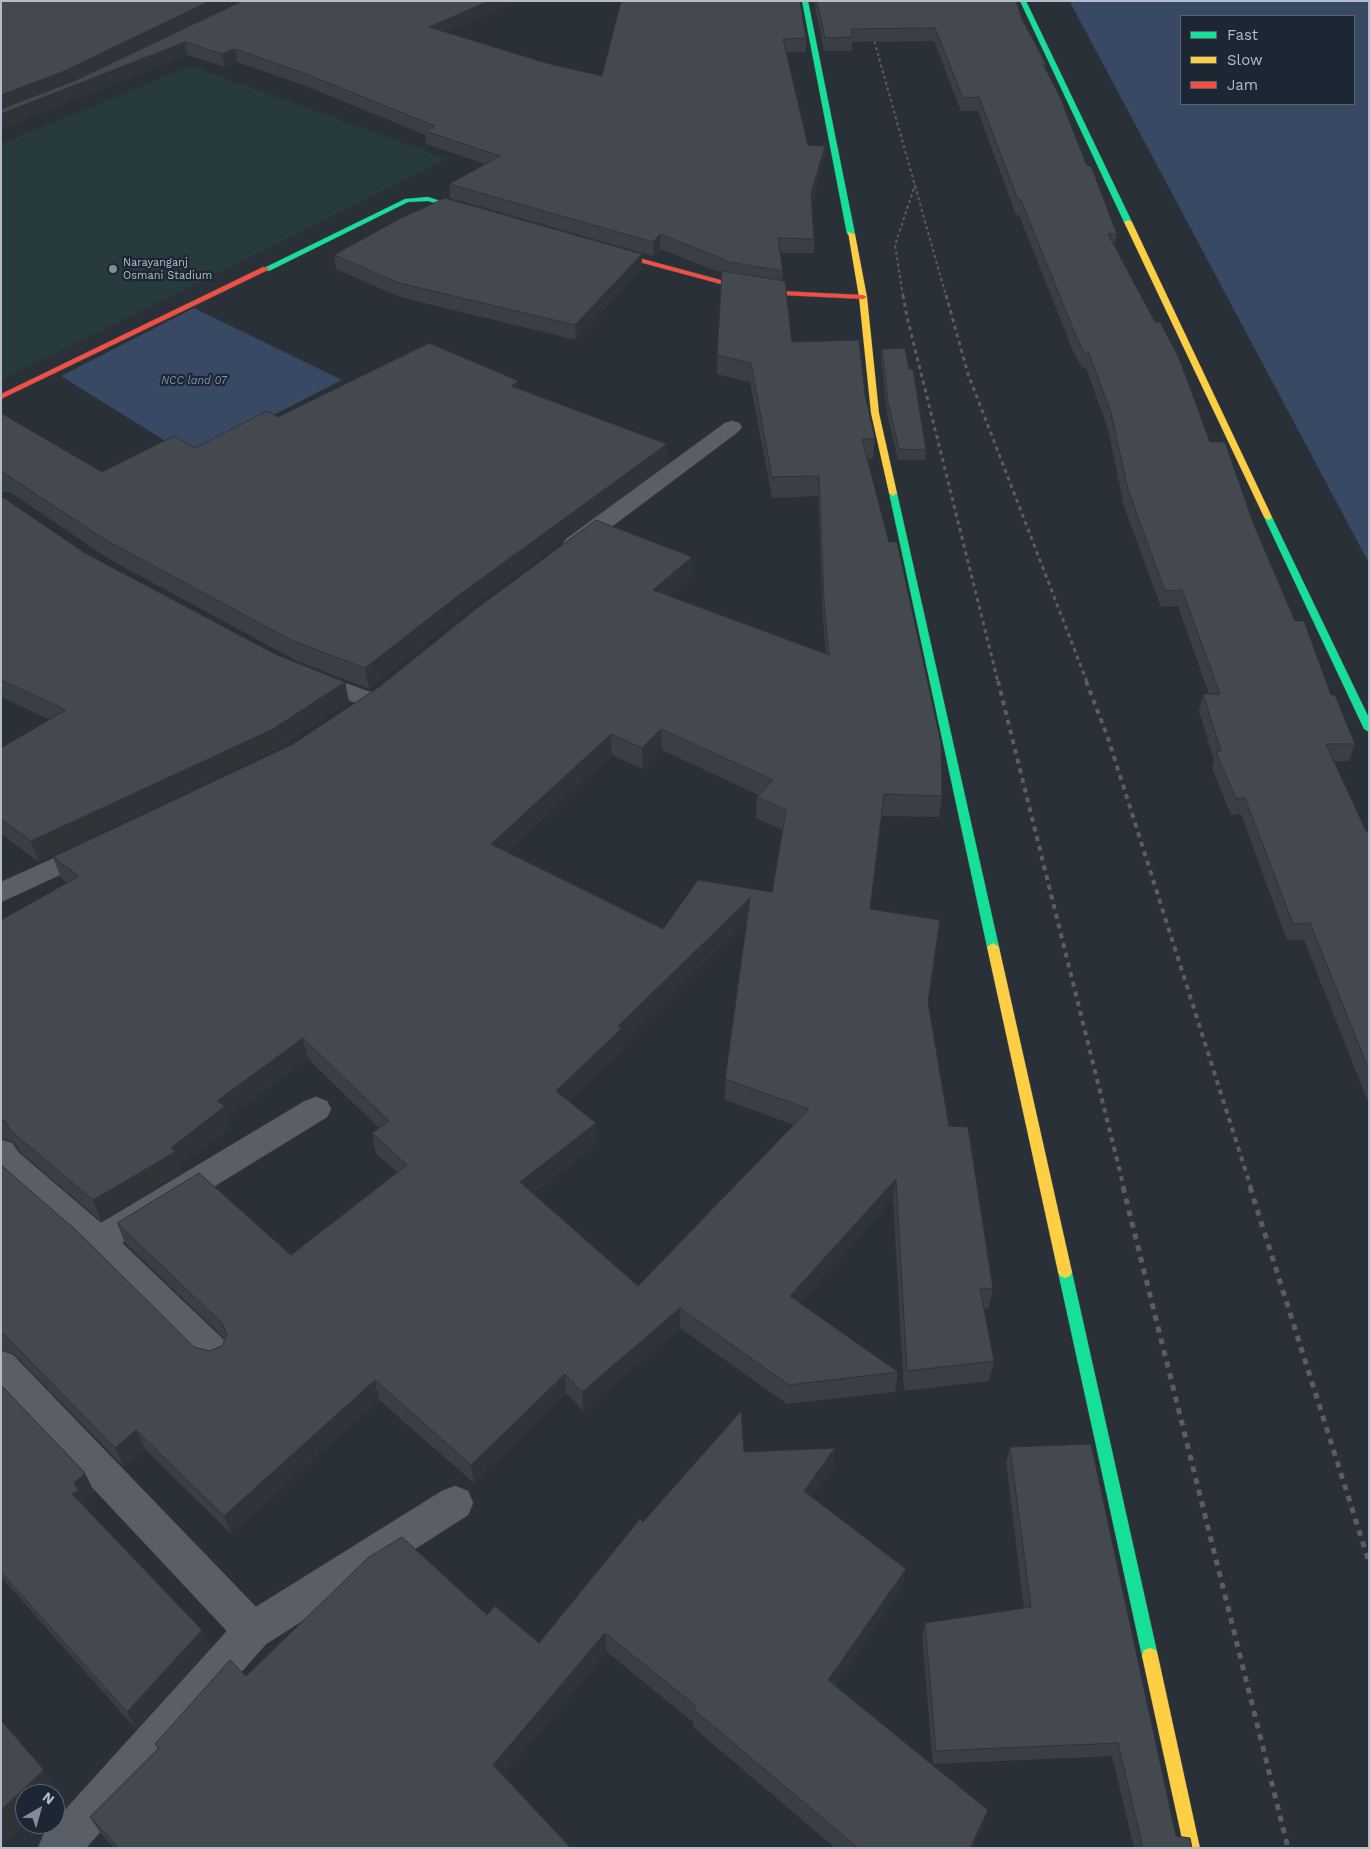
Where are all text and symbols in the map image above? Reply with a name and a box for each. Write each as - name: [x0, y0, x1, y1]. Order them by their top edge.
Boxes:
- legend: [1180, 15, 1355, 105]
- text: Fast: [1227, 26, 1258, 44]
- text: Slow: [1227, 51, 1263, 69]
- text: Jam: [1227, 76, 1258, 94]
- place label: Narayanganj Osmani Stadium: [123, 256, 212, 282]
- marker: Narayanganj Osmani Stadium: [107, 263, 119, 275]
- water label: NCC land 07: [161, 374, 227, 388]
- north arrow: [15, 1784, 65, 1834]
- text: N: [40, 1788, 58, 1807]

